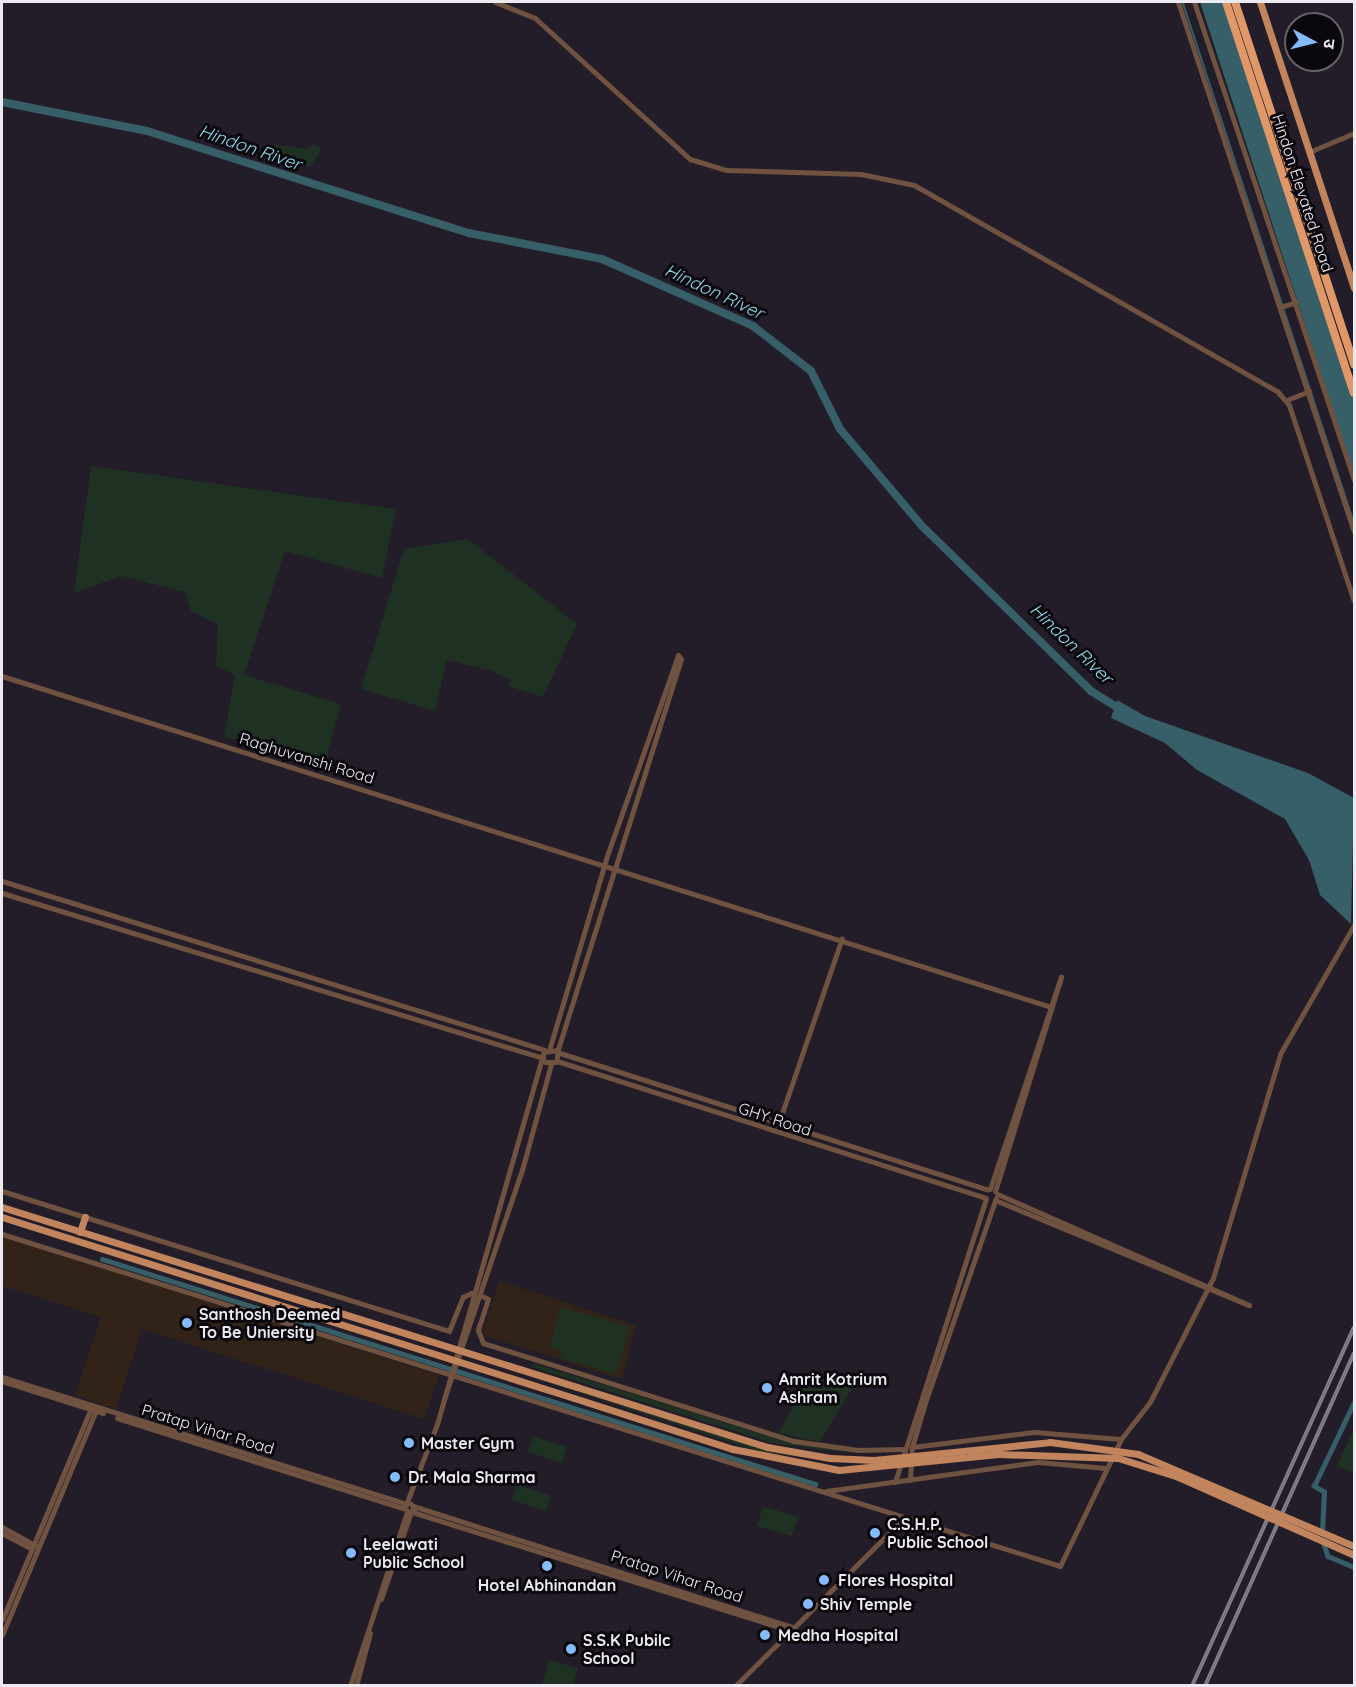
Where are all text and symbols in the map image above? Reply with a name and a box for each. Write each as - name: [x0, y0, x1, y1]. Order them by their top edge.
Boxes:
- north arrow: [1284, 12, 1344, 72]
- text: उ: [1319, 38, 1340, 50]
- street label: Hindon Elevated Road: [1268, 112, 1338, 274]
- water label: Hindon River: [196, 120, 304, 176]
- water label: Hindon River: [661, 260, 767, 324]
- water label: Hindon River: [1025, 599, 1117, 689]
- street label: Raghuvanshi Road: [237, 728, 377, 788]
- street label: GHY Road: [736, 1098, 814, 1140]
- place label: Santhosh Deemed To Be Uniersity: [199, 1304, 340, 1342]
- marker: Santhosh Deemed To Be Uniersity: [180, 1316, 194, 1330]
- place label: Amrit Kotrium Ashram: [779, 1369, 887, 1407]
- marker: Amrit Kotrium Ashram: [760, 1381, 774, 1395]
- street label: Pratap Vihar Road: [139, 1400, 277, 1458]
- place label: Master Gym: [421, 1433, 514, 1453]
- marker: Master Gym: [402, 1436, 416, 1450]
- place label: Dr. Mala Sharma: [408, 1467, 536, 1487]
- marker: Dr. Mala Sharma: [386, 1468, 404, 1486]
- place label: C.S.H.P. Public School: [887, 1514, 988, 1552]
- marker: C.S.H.P. Public School: [868, 1526, 882, 1540]
- place label: Leelawati Public School: [363, 1534, 464, 1572]
- marker: Leelawati Public School: [344, 1546, 358, 1560]
- street label: Pratap Vihar Road: [609, 1546, 745, 1606]
- marker: Hotel Abhinandan: [540, 1559, 554, 1573]
- place label: Flores Hospital: [838, 1570, 953, 1590]
- marker: Flores Hospital: [815, 1571, 833, 1589]
- place label: Hotel Abhinandan: [478, 1575, 616, 1595]
- place label: Shiv Temple: [820, 1594, 912, 1614]
- marker: Shiv Temple: [801, 1597, 815, 1611]
- place label: Medha Hospital: [778, 1625, 898, 1645]
- marker: Medha Hospital: [756, 1626, 774, 1644]
- place label: S.S.K Pubilc School: [583, 1630, 670, 1668]
- marker: S.S.K Pubilc School: [564, 1642, 578, 1656]

